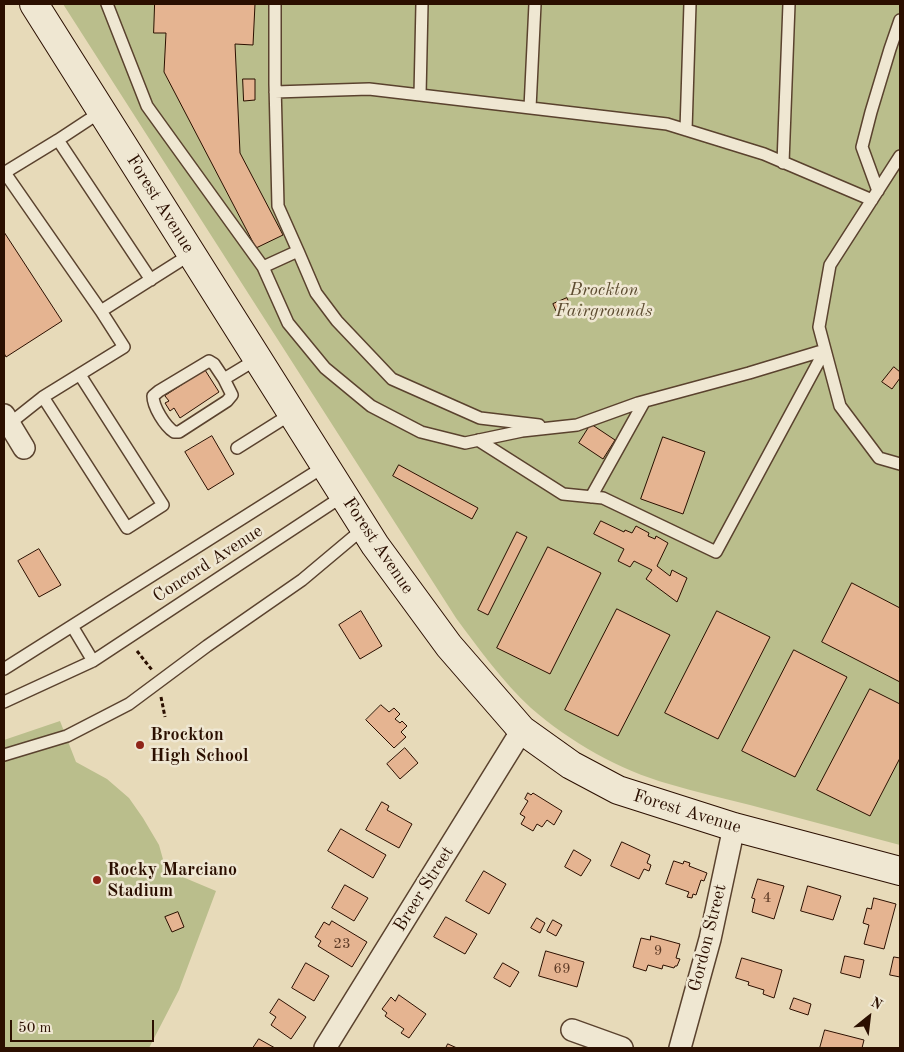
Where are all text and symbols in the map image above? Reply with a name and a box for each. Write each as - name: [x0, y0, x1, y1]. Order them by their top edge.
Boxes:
- street label: Forest Avenue: [121, 151, 199, 257]
- park label: Brockton Fairgrounds: [556, 279, 652, 322]
- street label: Forest Avenue: [338, 494, 418, 598]
- street label: Concord Avenue: [149, 521, 267, 607]
- place label: Brockton High School: [150, 724, 249, 766]
- marker: Brockton High School: [134, 739, 146, 751]
- street label: Forest Avenue: [630, 785, 744, 839]
- street label: Breer Street: [389, 842, 459, 936]
- place label: Rocky Marciano Stadium: [107, 859, 237, 902]
- marker: Rocky Marciano Stadium: [91, 874, 103, 886]
- street label: Gordon Street: [684, 882, 732, 994]
- house number: 4: [763, 889, 771, 907]
- house number: 23: [333, 935, 351, 953]
- house number: 9: [654, 942, 662, 960]
- house number: 69: [553, 960, 571, 978]
- north arrow: [844, 992, 894, 1042]
- text: N: [868, 995, 884, 1013]
- scale bar: [12, 1010, 156, 1042]
- text: 50 m: [18, 1021, 52, 1036]

